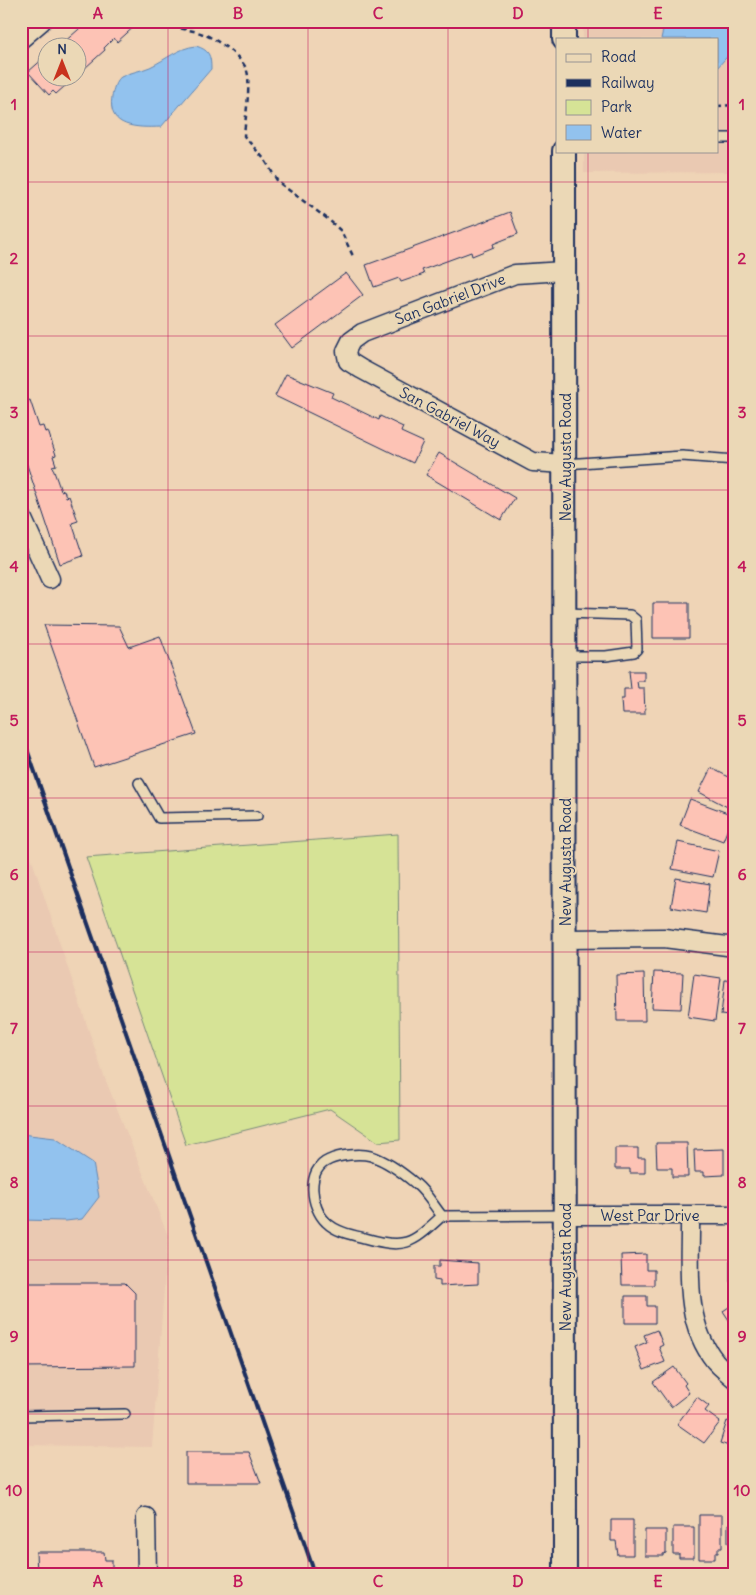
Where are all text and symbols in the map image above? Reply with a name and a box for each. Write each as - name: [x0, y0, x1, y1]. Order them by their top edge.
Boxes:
- text: A: [93, 3, 103, 23]
- text: B: [233, 3, 244, 23]
- text: C: [373, 3, 384, 23]
- text: D: [512, 3, 524, 23]
- text: E: [653, 3, 663, 23]
- north arrow: [38, 38, 88, 88]
- legend: [556, 38, 718, 152]
- text: N: [57, 40, 67, 58]
- text: Road: [601, 47, 636, 66]
- text: Railway: [601, 73, 655, 92]
- text: 1: [11, 94, 17, 114]
- text: 1: [739, 94, 745, 114]
- text: Park: [601, 97, 632, 116]
- text: Water: [601, 123, 642, 142]
- text: 2: [10, 248, 19, 268]
- text: 2: [738, 248, 747, 268]
- street label: San Gabriel Drive: [392, 269, 508, 329]
- street label: San Gabriel Way: [396, 382, 504, 452]
- street label: New Augusta Road: [556, 393, 575, 521]
- text: 3: [9, 402, 19, 422]
- text: 3: [737, 402, 747, 422]
- text: 4: [9, 556, 19, 576]
- text: 4: [737, 556, 747, 576]
- text: 5: [9, 710, 19, 730]
- text: 5: [737, 710, 747, 730]
- street label: New Augusta Road: [556, 798, 575, 926]
- text: 6: [9, 864, 19, 884]
- text: 6: [737, 864, 747, 884]
- text: 7: [10, 1018, 18, 1038]
- text: 7: [738, 1018, 746, 1038]
- text: 8: [9, 1172, 19, 1192]
- text: 8: [737, 1172, 747, 1192]
- street label: New Augusta Road: [556, 1203, 575, 1331]
- street label: West Par Drive: [600, 1206, 700, 1225]
- text: 9: [9, 1326, 19, 1346]
- text: 9: [737, 1326, 747, 1346]
- text: 10: [6, 1480, 22, 1500]
- text: 10: [734, 1480, 750, 1500]
- text: A: [93, 1571, 103, 1591]
- text: B: [233, 1571, 244, 1591]
- text: C: [373, 1571, 384, 1591]
- text: D: [512, 1571, 524, 1591]
- text: E: [653, 1571, 663, 1591]

